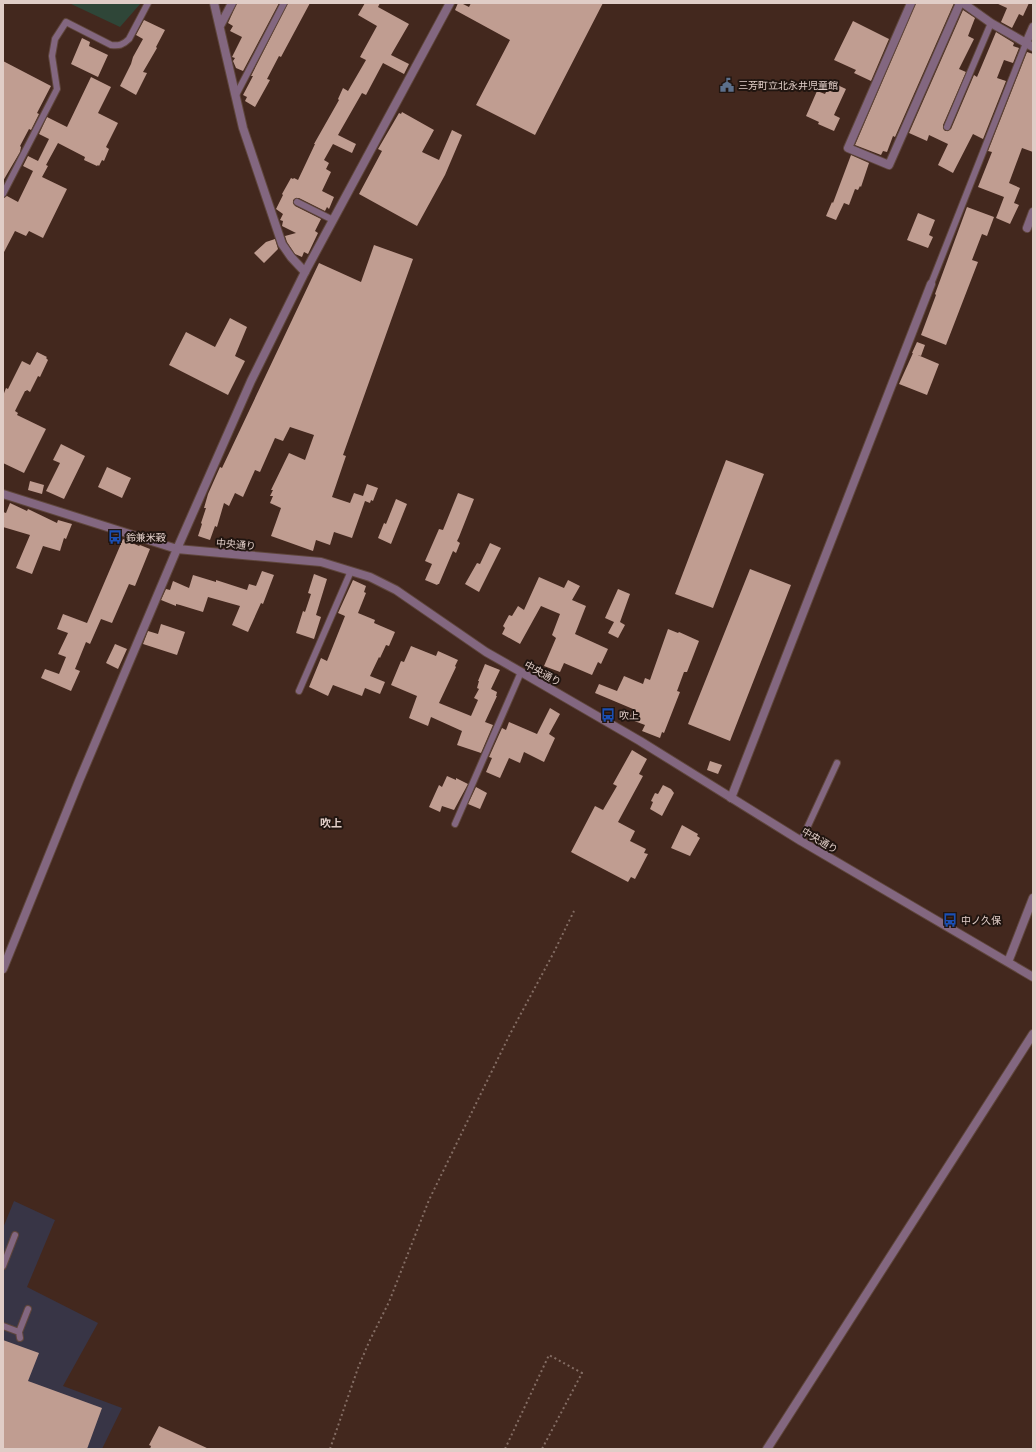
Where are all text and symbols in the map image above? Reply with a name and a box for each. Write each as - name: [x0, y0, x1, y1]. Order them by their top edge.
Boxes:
- public building icon: 三芳町立北永井児童館: [719, 77, 735, 93]
- place label: 三芳町立北永井児童館: [738, 79, 838, 91]
- bus stop icon: 鈴兼米穀: [107, 529, 123, 545]
- place label: 鈴兼米穀: [126, 531, 166, 543]
- street label: 中央通り: [216, 536, 256, 552]
- street label: 中央通り: [523, 658, 563, 688]
- bus stop icon: 吹上: [600, 707, 616, 723]
- place label: 吹上: [619, 709, 639, 721]
- district label: 吹上: [320, 816, 342, 829]
- street label: 中央通り: [800, 825, 840, 855]
- bus stop icon: 中ノ久保: [942, 912, 958, 928]
- place label: 中ノ久保: [961, 914, 1002, 926]

